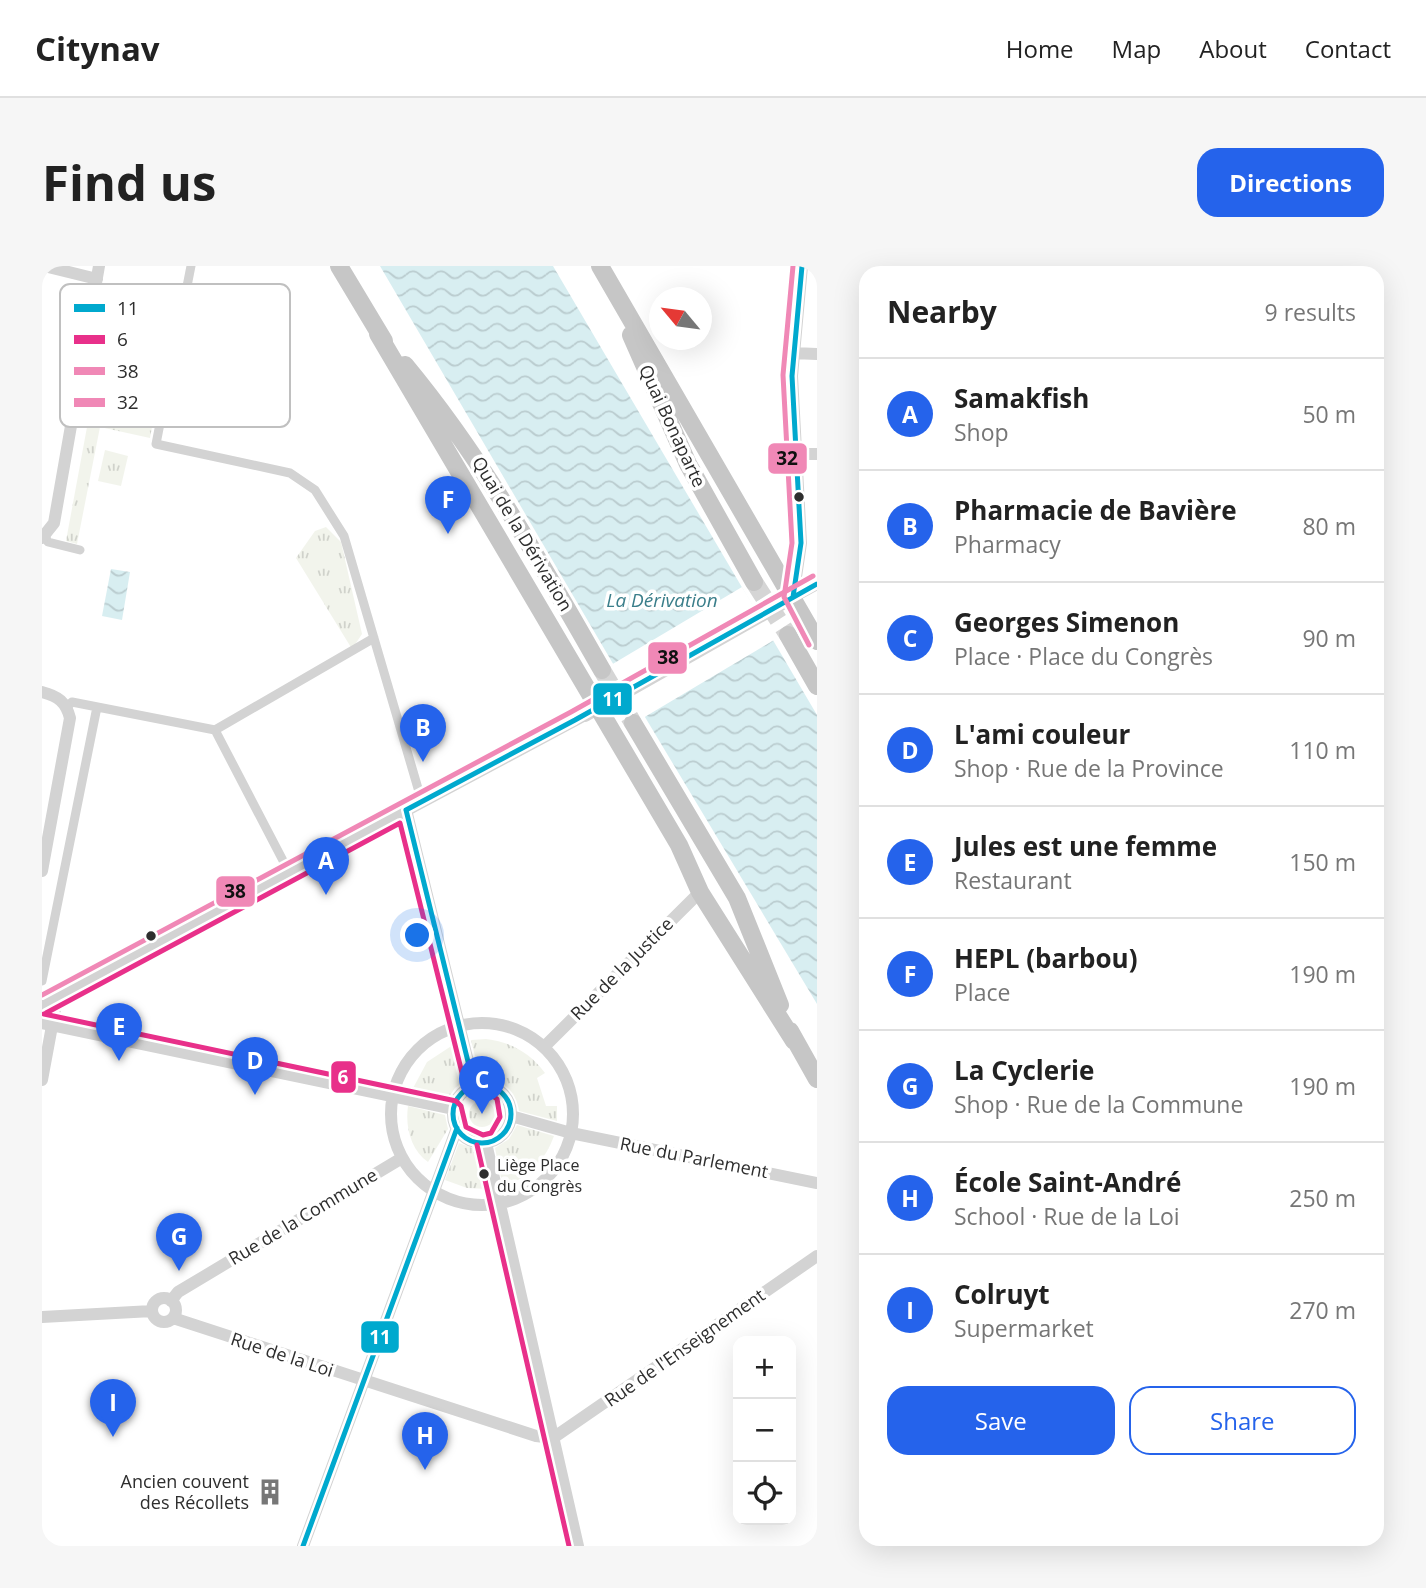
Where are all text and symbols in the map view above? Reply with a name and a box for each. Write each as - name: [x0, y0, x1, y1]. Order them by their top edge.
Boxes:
- text: Citynav: [35, 26, 160, 71]
- text: Home: [1006, 32, 1074, 65]
- text: Map: [1112, 32, 1161, 65]
- text: About: [1199, 32, 1267, 65]
- text: Contact: [1305, 32, 1391, 65]
- button: Directions: [1197, 148, 1384, 217]
- text: Find us: [42, 149, 216, 215]
- legend: [60, 284, 290, 427]
- north arrow: [649, 287, 712, 350]
- text: Nearby: [887, 291, 997, 332]
- text: 11: [117, 295, 139, 321]
- text: 9 results: [1265, 296, 1356, 328]
- text: 6: [117, 326, 128, 352]
- text: 38: [117, 358, 139, 384]
- street label: Quai Bonaparte: [634, 360, 712, 491]
- text: Samakfish: [954, 380, 1089, 416]
- text: 32: [117, 389, 139, 415]
- text: A: [902, 398, 918, 430]
- text: 50 m: [1302, 398, 1356, 430]
- text: Shop: [954, 416, 1009, 448]
- line badge: 32: [767, 442, 808, 475]
- text: 32: [776, 445, 798, 471]
- street label: Quai de la Dérivation: [467, 452, 579, 615]
- pin: F: [425, 476, 471, 534]
- unlabelled marker: [792, 490, 806, 504]
- text: Pharmacie de Bavière: [954, 492, 1237, 528]
- text: B: [902, 510, 918, 542]
- text: 80 m: [1302, 510, 1356, 542]
- text: Pharmacy: [954, 528, 1061, 560]
- water label: La Dérivation: [606, 587, 718, 613]
- text: Georges Simenon: [954, 604, 1179, 640]
- text: C: [903, 622, 917, 654]
- text: 90 m: [1302, 622, 1356, 654]
- text: Place · Place du Congrès: [954, 640, 1213, 672]
- line badge: 38: [647, 641, 688, 675]
- text: 38: [657, 644, 679, 670]
- line badge: 11: [592, 682, 633, 716]
- text: 11: [602, 686, 624, 712]
- pin: B: [400, 704, 446, 762]
- text: L'ami couleur: [954, 716, 1130, 752]
- text: D: [901, 734, 919, 766]
- text: 110 m: [1289, 734, 1356, 766]
- text: Shop · Rue de la Province: [954, 752, 1224, 784]
- text: Jules est une femme: [954, 828, 1217, 864]
- pin: A: [303, 837, 349, 895]
- text: E: [904, 846, 916, 878]
- text: 150 m: [1289, 846, 1356, 878]
- text: Restaurant: [954, 864, 1072, 896]
- line badge: 38: [215, 875, 256, 908]
- text: 38: [224, 878, 246, 904]
- street label: Rue de la Justice: [565, 912, 678, 1025]
- your location: [400, 918, 434, 952]
- unlabelled marker: [144, 929, 158, 943]
- text: HEPL (barbou): [954, 940, 1137, 976]
- text: F: [904, 958, 916, 990]
- text: 190 m: [1289, 958, 1356, 990]
- text: Place: [954, 976, 1010, 1008]
- pin: E: [96, 1003, 142, 1061]
- pin: D: [232, 1037, 278, 1095]
- text: La Cyclerie: [954, 1052, 1094, 1088]
- pin: C: [459, 1056, 505, 1114]
- line badge: 6: [330, 1060, 357, 1094]
- text: 6: [338, 1064, 349, 1090]
- text: G: [902, 1070, 918, 1102]
- text: 190 m: [1289, 1070, 1356, 1102]
- text: Shop · Rue de la Commune: [954, 1088, 1243, 1120]
- street label: Rue du Parlement: [618, 1131, 770, 1183]
- place label: Liège Place du Congrès: [497, 1154, 582, 1197]
- street label: Rue de la Commune: [224, 1162, 381, 1270]
- text: École Saint-André: [954, 1164, 1181, 1200]
- marker: Liège Place du Congrès: [477, 1167, 491, 1181]
- text: H: [901, 1182, 919, 1214]
- text: 250 m: [1289, 1182, 1356, 1214]
- text: School · Rue de la Loi: [954, 1200, 1180, 1232]
- pin: G: [156, 1213, 202, 1271]
- text: Colruyt: [954, 1276, 1050, 1312]
- street label: Rue de l'Enseignement: [599, 1283, 769, 1412]
- text: I: [906, 1294, 914, 1326]
- text: 270 m: [1289, 1294, 1356, 1326]
- text: Supermarket: [954, 1312, 1094, 1344]
- line badge: 11: [360, 1320, 400, 1354]
- text: 11: [369, 1324, 391, 1350]
- street label: Rue de la Loi: [228, 1326, 337, 1382]
- map controls: [733, 1336, 796, 1525]
- button: +: [733, 1336, 796, 1399]
- pin: I: [90, 1379, 136, 1437]
- button: Save: [887, 1386, 1115, 1455]
- button: Share: [1129, 1386, 1356, 1455]
- button: −: [733, 1399, 796, 1462]
- pin: H: [402, 1412, 448, 1470]
- button: locate: [733, 1462, 796, 1525]
- place label: Ancien couvent des Récollets: [121, 1469, 249, 1514]
- building icon: Ancien couvent des Récollets: [255, 1477, 285, 1507]

